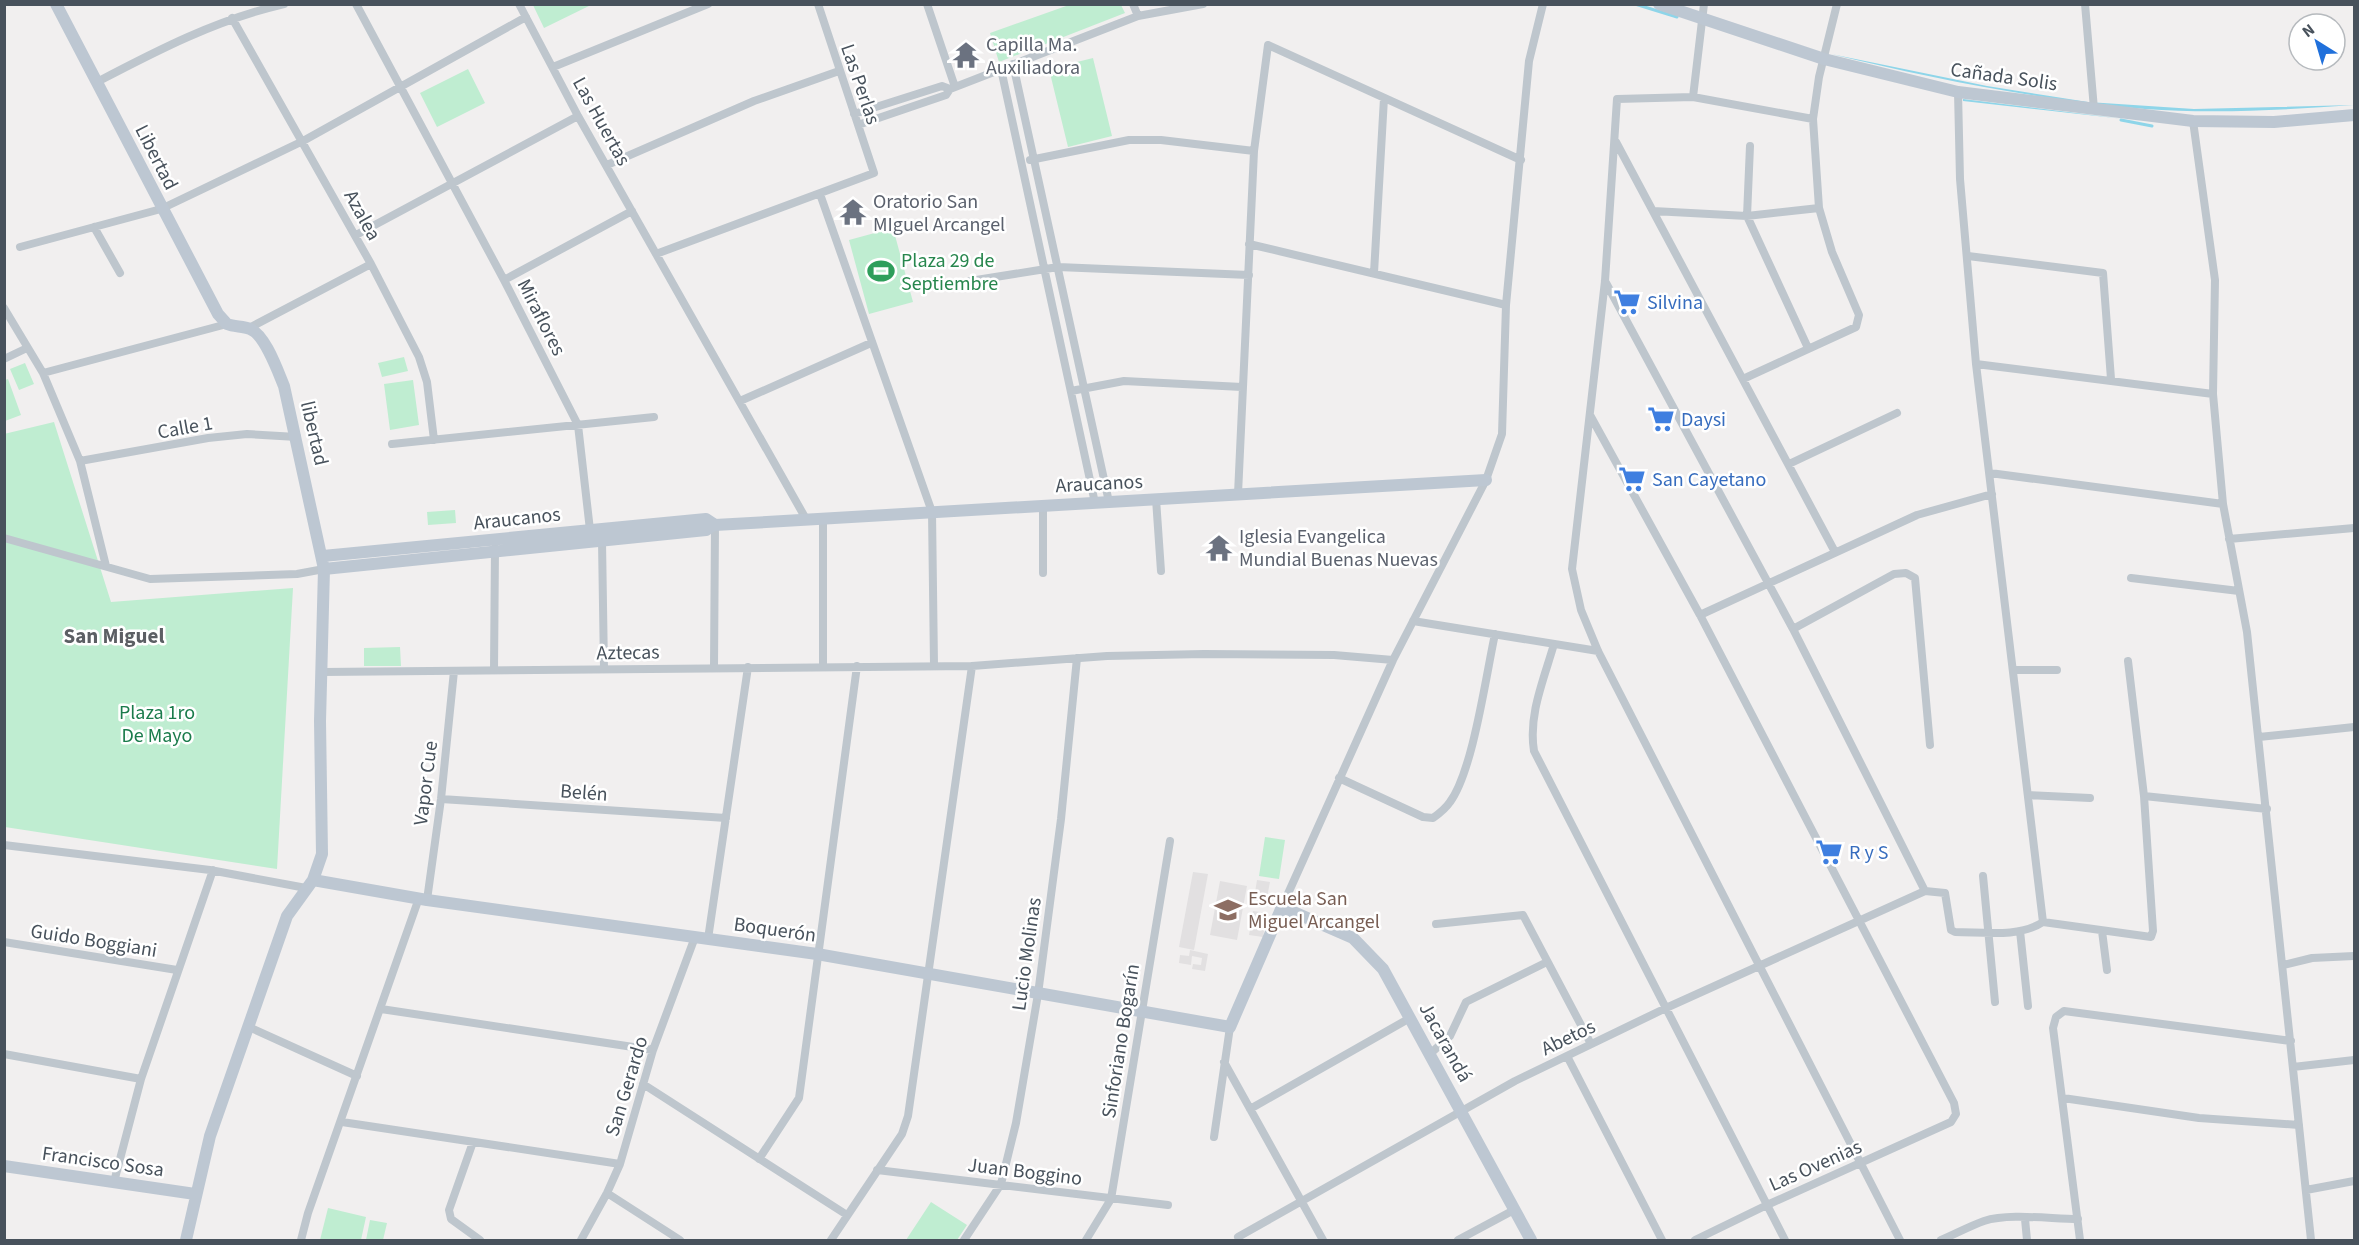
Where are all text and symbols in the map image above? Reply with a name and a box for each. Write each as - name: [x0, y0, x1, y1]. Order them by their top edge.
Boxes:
- north arrow: [2287, 12, 2347, 72]
- text: N: [2298, 19, 2319, 43]
- place label: Capilla Ma. Auxiliadora: [986, 31, 1080, 82]
- street label: Las Perlas: [833, 40, 887, 128]
- temple icon: Capilla Ma. Auxiliadora: [951, 40, 981, 70]
- street label: Cañada Solis: [1949, 56, 2059, 98]
- street label: Las Huertas: [565, 72, 637, 171]
- street label: Libertad: [128, 120, 184, 195]
- street label: Azalea: [337, 185, 387, 246]
- place label: Oratorio San MIguel Arcangel: [873, 188, 1005, 239]
- temple icon: Oratorio San MIguel Arcangel: [838, 197, 868, 227]
- place label: Plaza 29 de Septiembre: [901, 247, 998, 298]
- sports icon: Plaza 29 de Septiembre: [866, 256, 896, 286]
- street label: Miraflores: [510, 274, 572, 361]
- supermarket icon: Silvina: [1612, 287, 1642, 317]
- place label: Silvina: [1647, 289, 1703, 317]
- street label: libertad: [293, 398, 335, 468]
- supermarket icon: Daysi: [1646, 404, 1676, 434]
- place label: Daysi: [1681, 406, 1726, 434]
- street label: Calle 1: [155, 409, 215, 447]
- supermarket icon: San Cayetano: [1617, 464, 1647, 494]
- place label: San Cayetano: [1652, 466, 1766, 494]
- street label: Araucanos: [1055, 468, 1143, 500]
- street label: Araucanos: [472, 501, 562, 537]
- place label: Iglesia Evangelica Mundial Buenas Nuevas: [1239, 523, 1438, 574]
- temple icon: Iglesia Evangelica Mundial Buenas Nuevas: [1204, 533, 1234, 563]
- district label: San Miguel: [64, 621, 164, 651]
- street label: Aztecas: [596, 638, 660, 668]
- park label: Plaza 1ro De Mayo: [119, 699, 195, 750]
- street label: Vapor Cue: [407, 739, 445, 827]
- street label: Belén: [559, 777, 609, 809]
- supermarket icon: R y S: [1814, 837, 1844, 867]
- place label: R y S: [1849, 839, 1888, 867]
- place label: Escuela San Miguel Arcangel: [1248, 885, 1380, 936]
- school or university icon: Escuela San Miguel Arcangel: [1213, 895, 1243, 925]
- street label: Lucio Molinas: [1005, 896, 1049, 1013]
- street label: Boquerón: [732, 910, 818, 950]
- street label: Guido Boggiani: [29, 917, 159, 965]
- street label: Sinforiano Bogarín: [1095, 962, 1147, 1120]
- street label: Jacarandá: [1412, 998, 1479, 1087]
- street label: Abetos: [1537, 1013, 1600, 1063]
- street label: San Gerardo: [598, 1033, 655, 1140]
- street label: Las Ovenias: [1765, 1133, 1866, 1199]
- street label: Francisco Sosa: [40, 1140, 166, 1184]
- street label: Juan Boggino: [966, 1151, 1084, 1193]

